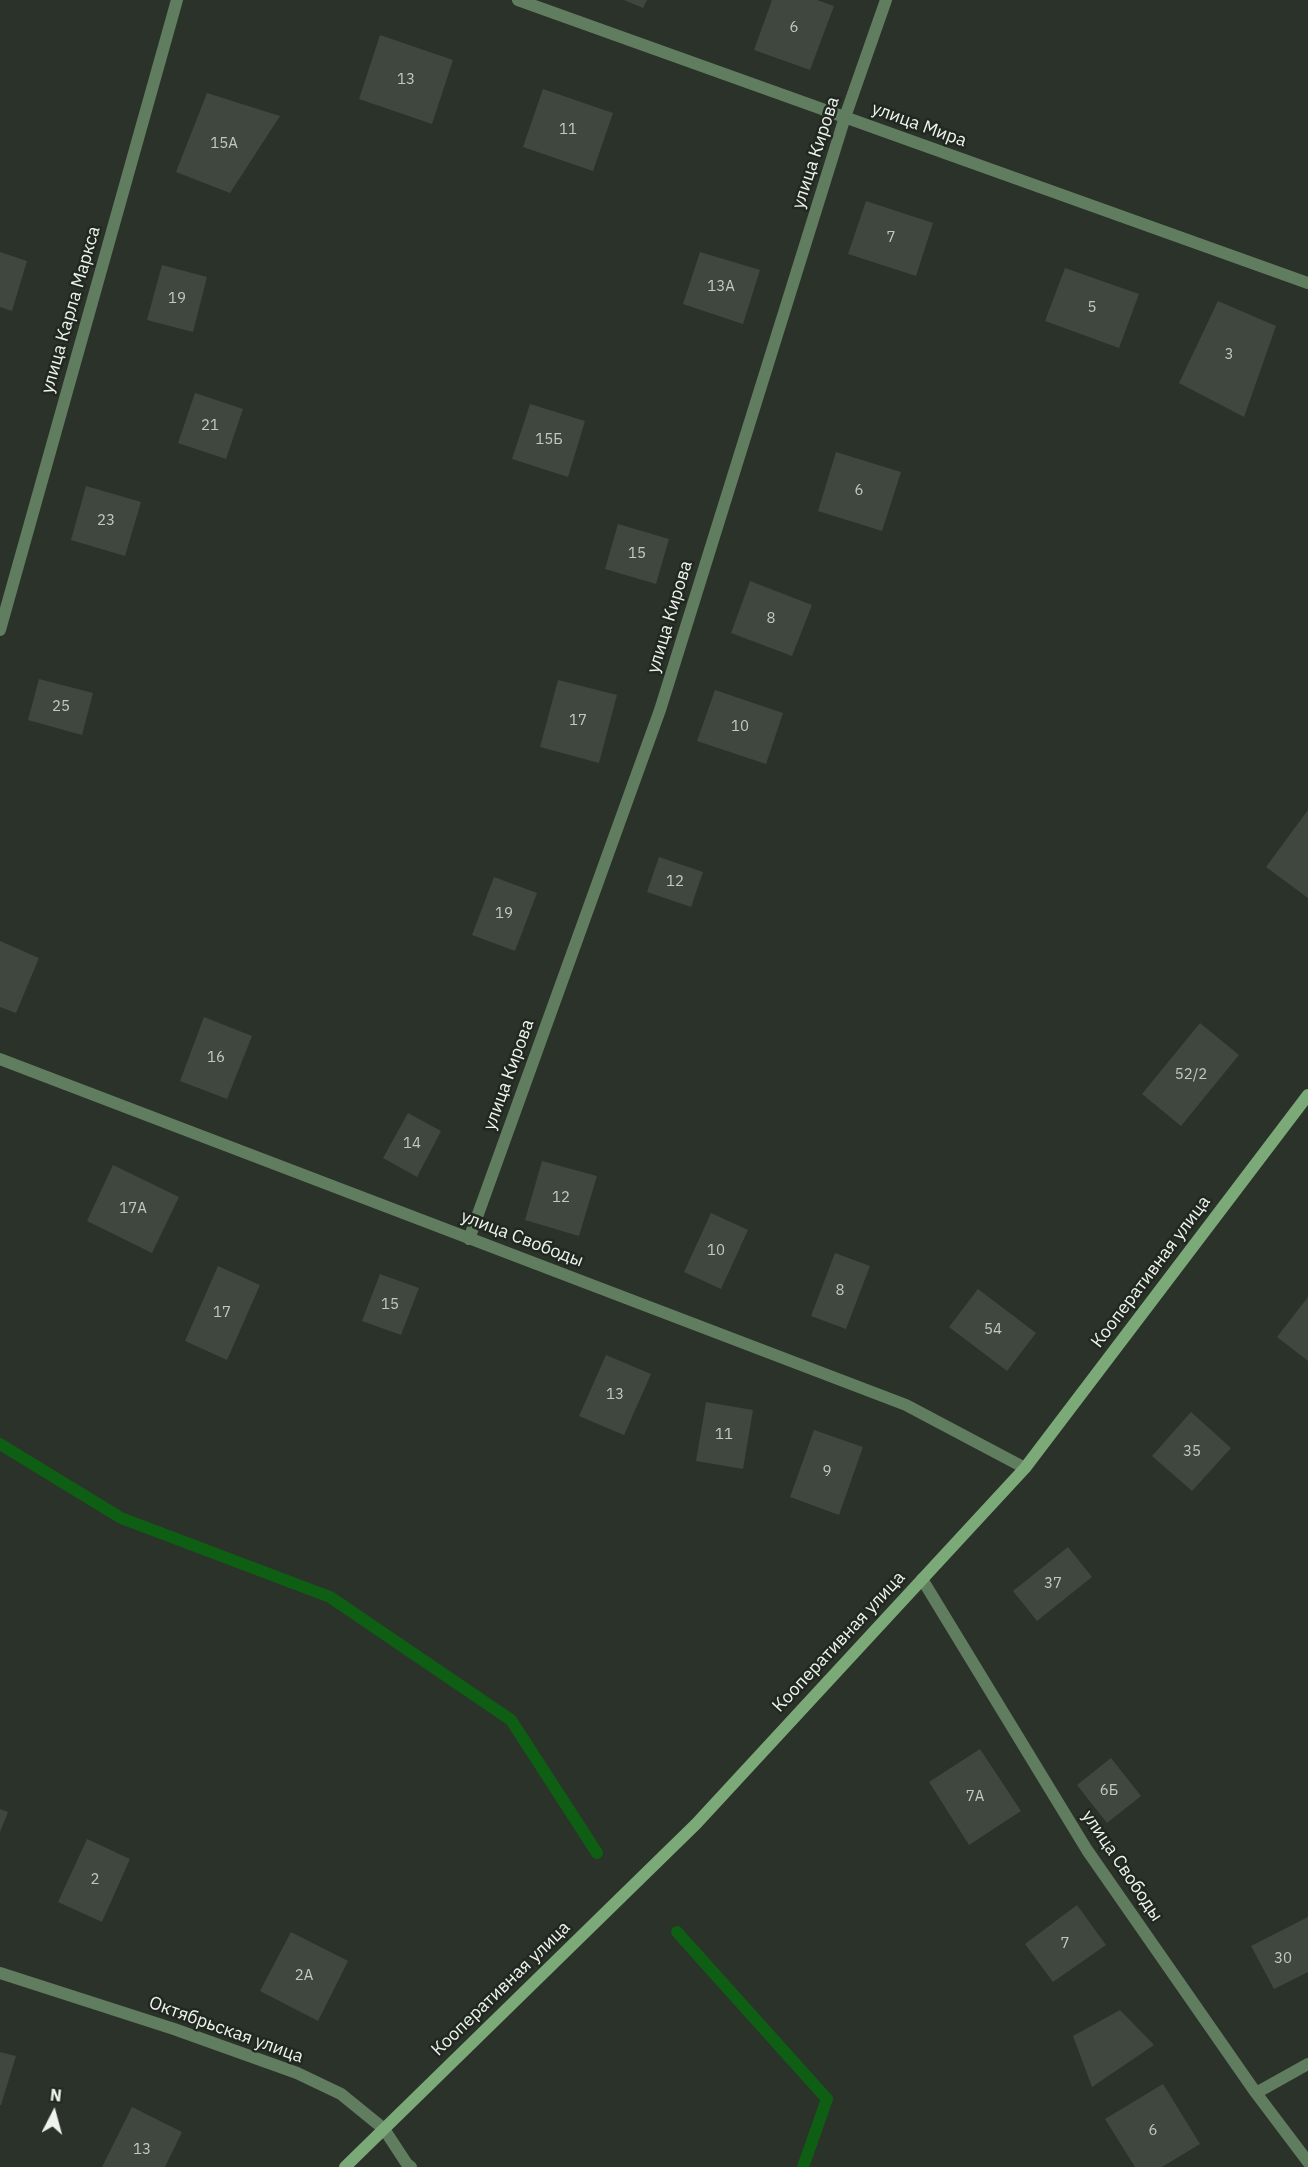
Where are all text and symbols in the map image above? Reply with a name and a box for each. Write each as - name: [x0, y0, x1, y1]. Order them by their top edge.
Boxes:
- house number: 6: [790, 19, 798, 37]
- house number: 13: [397, 71, 415, 89]
- street label: улица Кирова: [788, 94, 844, 212]
- street label: улица Мира: [869, 98, 969, 152]
- house number: 11: [559, 121, 577, 139]
- house number: 15А: [210, 135, 238, 153]
- street label: улица Карла Маркса: [37, 224, 105, 396]
- house number: 7: [887, 229, 895, 247]
- house number: 13А: [707, 278, 735, 296]
- house number: 19: [168, 290, 186, 308]
- house number: 5: [1088, 299, 1096, 317]
- house number: 3: [1225, 346, 1233, 364]
- house number: 21: [201, 417, 219, 435]
- house number: 15Б: [535, 431, 563, 449]
- house number: 6: [855, 482, 863, 500]
- house number: 23: [97, 512, 115, 530]
- house number: 15: [628, 545, 646, 563]
- street label: улица Кирова: [643, 558, 697, 676]
- house number: 8: [767, 610, 775, 628]
- house number: 25: [52, 698, 70, 716]
- house number: 17: [569, 712, 587, 730]
- house number: 10: [731, 718, 749, 736]
- house number: 12: [666, 873, 684, 891]
- house number: 19: [495, 905, 513, 923]
- street label: улица Кирова: [479, 1017, 539, 1133]
- house number: 16: [207, 1049, 225, 1067]
- house number: 52/2: [1175, 1066, 1207, 1084]
- house number: 14: [403, 1135, 421, 1153]
- house number: 12: [552, 1189, 570, 1207]
- street label: Кооперативная улица: [1087, 1192, 1215, 1352]
- house number: 17А: [119, 1200, 147, 1218]
- street label: улица Свободы: [458, 1206, 586, 1272]
- house number: 10: [707, 1242, 725, 1260]
- house number: 8: [836, 1282, 844, 1300]
- house number: 15: [381, 1296, 399, 1314]
- house number: 17: [213, 1304, 231, 1322]
- house number: 54: [984, 1321, 1002, 1339]
- house number: 13: [606, 1386, 624, 1404]
- house number: 11: [715, 1426, 733, 1444]
- house number: 35: [1183, 1443, 1201, 1461]
- house number: 9: [823, 1463, 831, 1481]
- street label: Кооперативная улица: [768, 1567, 910, 1717]
- house number: 37: [1044, 1575, 1062, 1593]
- house number: 6Б: [1100, 1782, 1118, 1800]
- house number: 7А: [966, 1788, 984, 1806]
- street label: улица Свободы: [1077, 1806, 1167, 1926]
- house number: 2: [91, 1871, 99, 1889]
- street label: Кооперативная улица: [427, 1917, 575, 2061]
- house number: 7: [1061, 1935, 1069, 1953]
- house number: 30: [1274, 1950, 1292, 1968]
- house number: 2А: [295, 1967, 313, 1985]
- street label: Октябрьская улица: [146, 1992, 306, 2068]
- north arrow: [24, 2083, 84, 2143]
- text: N: [49, 2085, 63, 2106]
- house number: 6: [1149, 2122, 1157, 2140]
- house number: 13: [133, 2141, 151, 2159]

